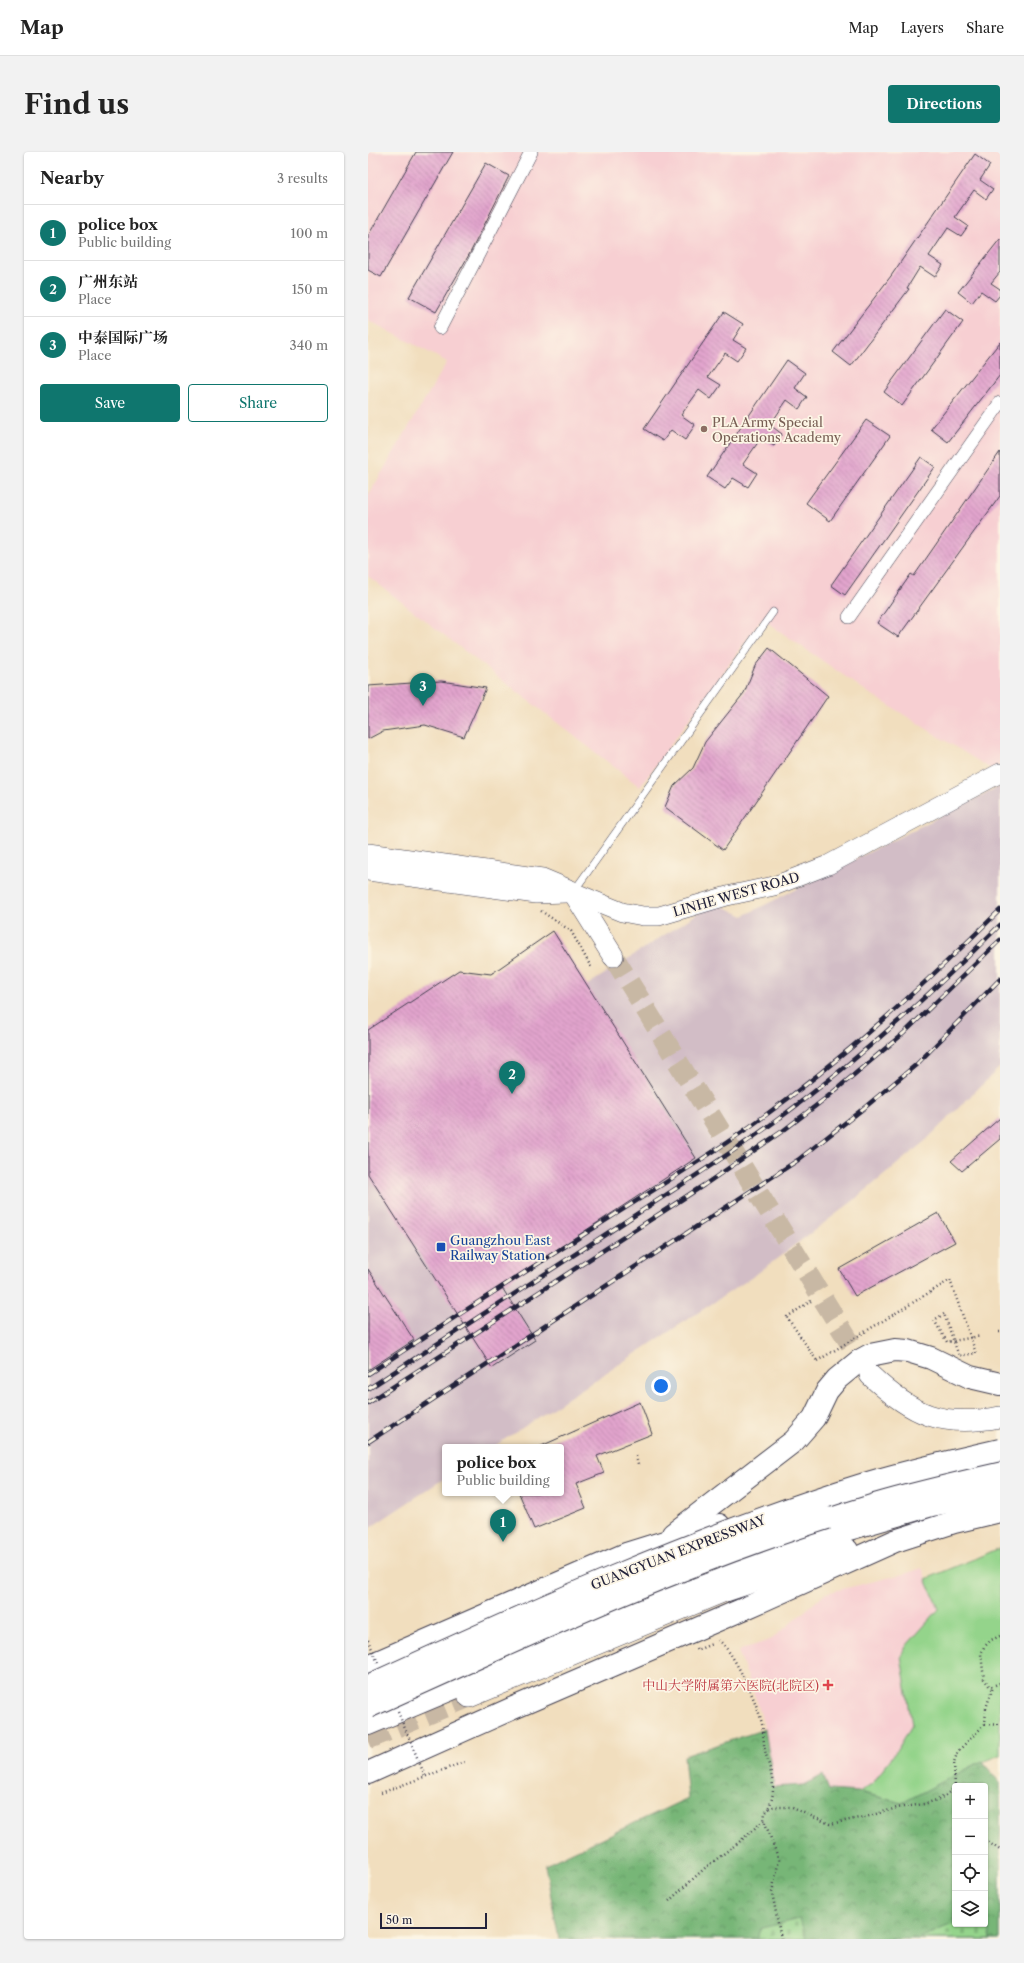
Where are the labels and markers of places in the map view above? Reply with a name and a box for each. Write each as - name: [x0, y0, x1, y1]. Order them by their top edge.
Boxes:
- place label: PLA Army Special Operations Academy: [712, 414, 842, 445]
- marker: PLA Army Special Operations Academy: [699, 424, 709, 434]
- pin: 3: [410, 673, 436, 706]
- pin: 2: [499, 1061, 525, 1094]
- place label: Guangzhou East Railway Station: [450, 1232, 551, 1263]
- marker: Guangzhou East Railway Station: [435, 1241, 447, 1253]
- pin: 1: [490, 1509, 516, 1542]
- place label: 中山大学附属第六医院(北院区): [642, 1677, 819, 1693]
- marker: 中山大学附属第六医院(北院区): [822, 1679, 834, 1691]

